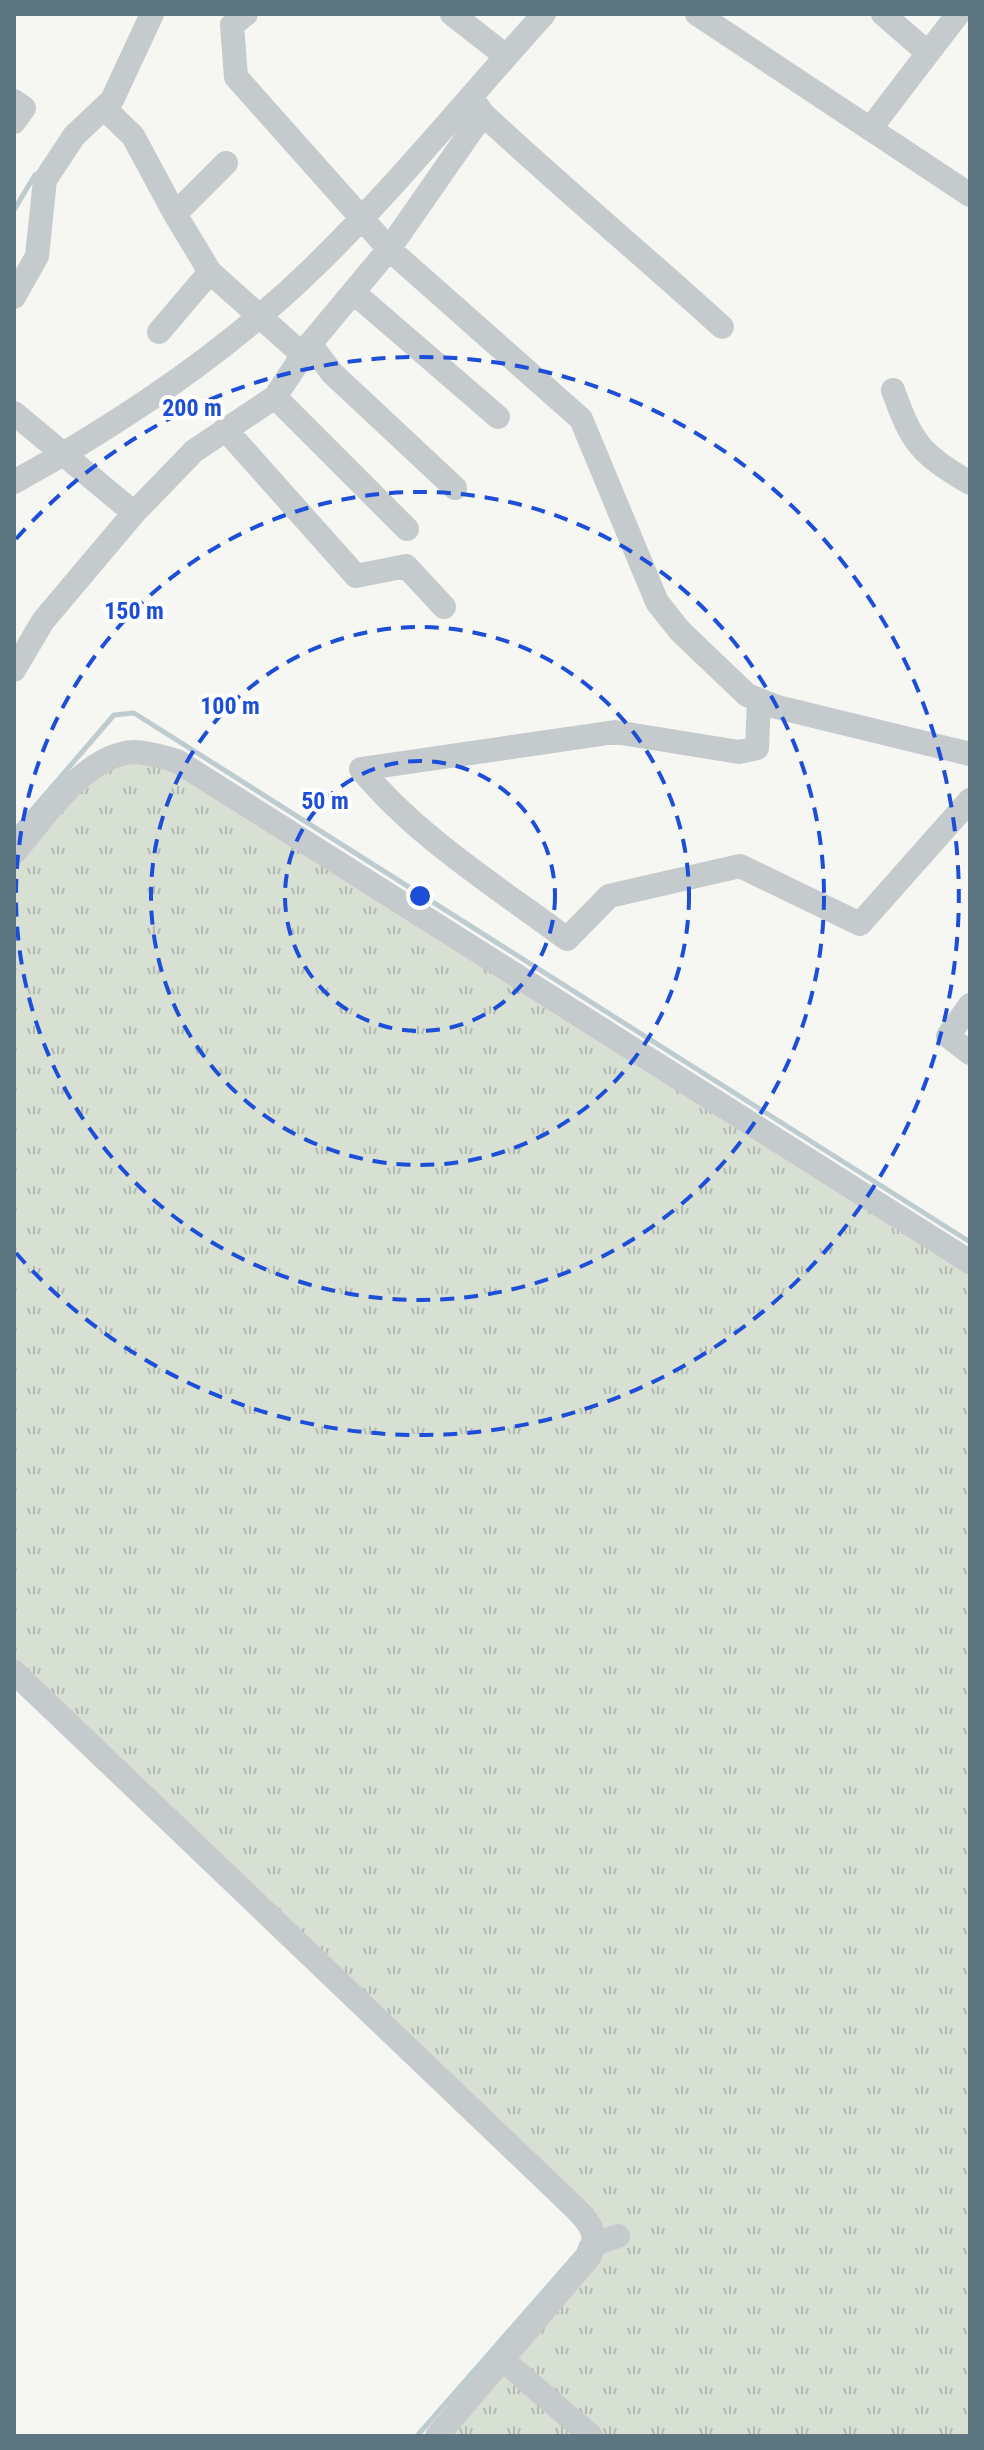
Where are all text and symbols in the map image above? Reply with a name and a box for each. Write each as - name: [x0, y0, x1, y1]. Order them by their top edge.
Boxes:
- text: 200 m: [162, 394, 222, 422]
- text: 150 m: [104, 597, 164, 625]
- text: 100 m: [200, 692, 260, 720]
- text: 50 m: [301, 787, 349, 815]
- centre of rings: [406, 882, 434, 910]

